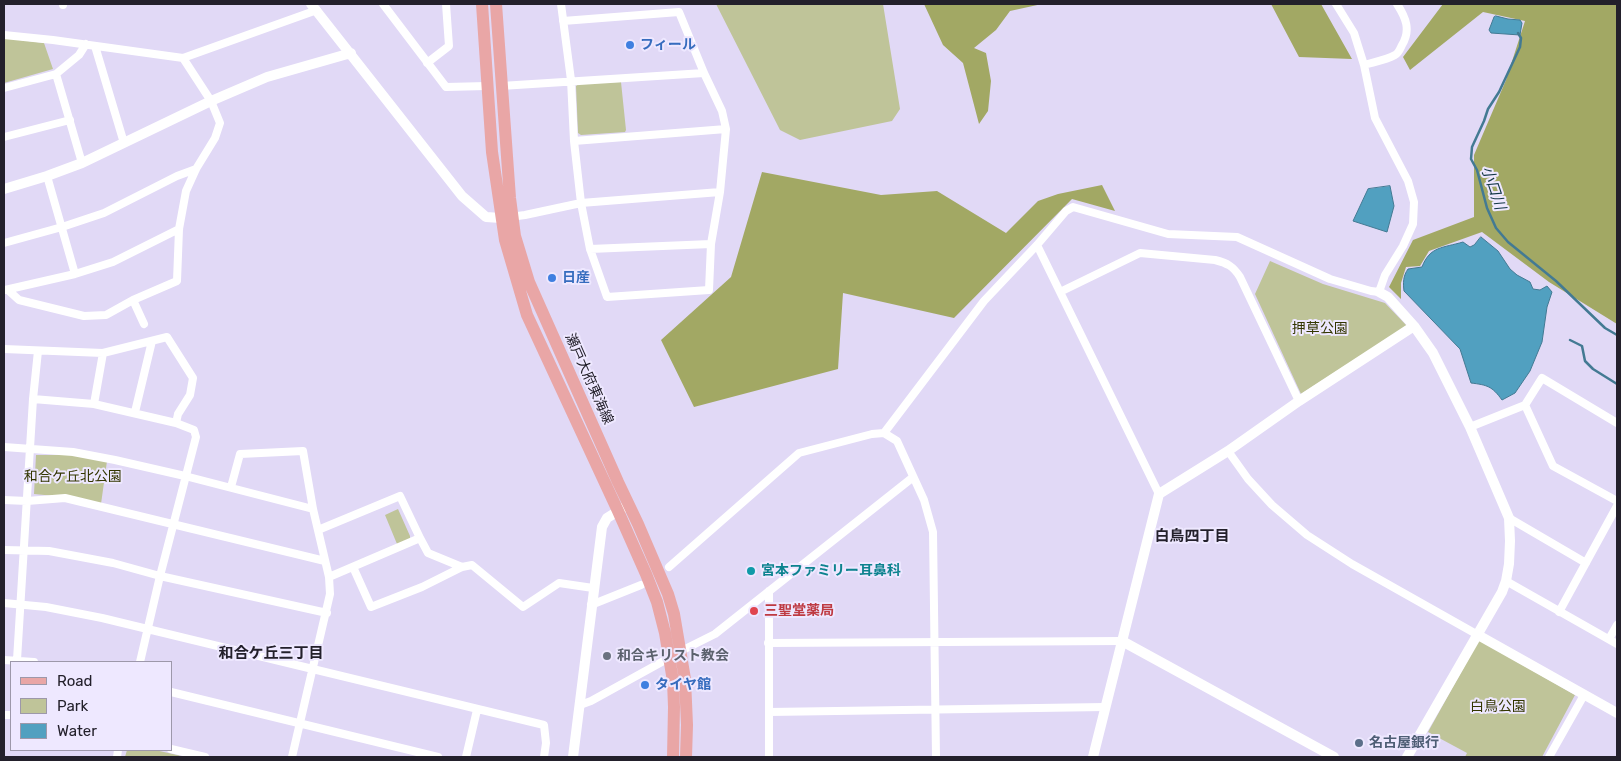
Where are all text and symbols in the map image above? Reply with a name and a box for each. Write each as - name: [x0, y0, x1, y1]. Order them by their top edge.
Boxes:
- place label: フィール: [640, 37, 696, 53]
- marker: フィール: [624, 39, 636, 51]
- water label: 小口川: [1477, 164, 1509, 212]
- place label: 日産: [562, 270, 590, 286]
- marker: 日産: [546, 272, 558, 284]
- park label: 押草公園: [1292, 321, 1348, 337]
- street label: 瀬戸大府東海線: [561, 331, 617, 427]
- park label: 和合ケ丘北公園: [24, 469, 122, 485]
- district label: 白鳥四丁目: [1155, 528, 1229, 546]
- place label: 宮本ファミリー耳鼻科: [761, 563, 901, 579]
- marker: 宮本ファミリー耳鼻科: [745, 565, 757, 577]
- place label: 三聖堂薬局: [764, 603, 834, 619]
- marker: 三聖堂薬局: [748, 605, 760, 617]
- district label: 和合ケ丘三丁目: [219, 645, 323, 663]
- place label: 和合キリスト教会: [617, 648, 729, 664]
- marker: 和合キリスト教会: [601, 650, 613, 662]
- legend: [10, 661, 172, 751]
- text: Road: [57, 672, 93, 690]
- place label: タイヤ館: [655, 677, 711, 693]
- marker: タイヤ館: [639, 679, 651, 691]
- text: Park: [57, 697, 88, 715]
- park label: 白鳥公園: [1470, 699, 1526, 715]
- text: Water: [57, 722, 97, 740]
- place label: 名古屋銀行: [1369, 735, 1439, 751]
- marker: 名古屋銀行: [1353, 737, 1365, 749]

